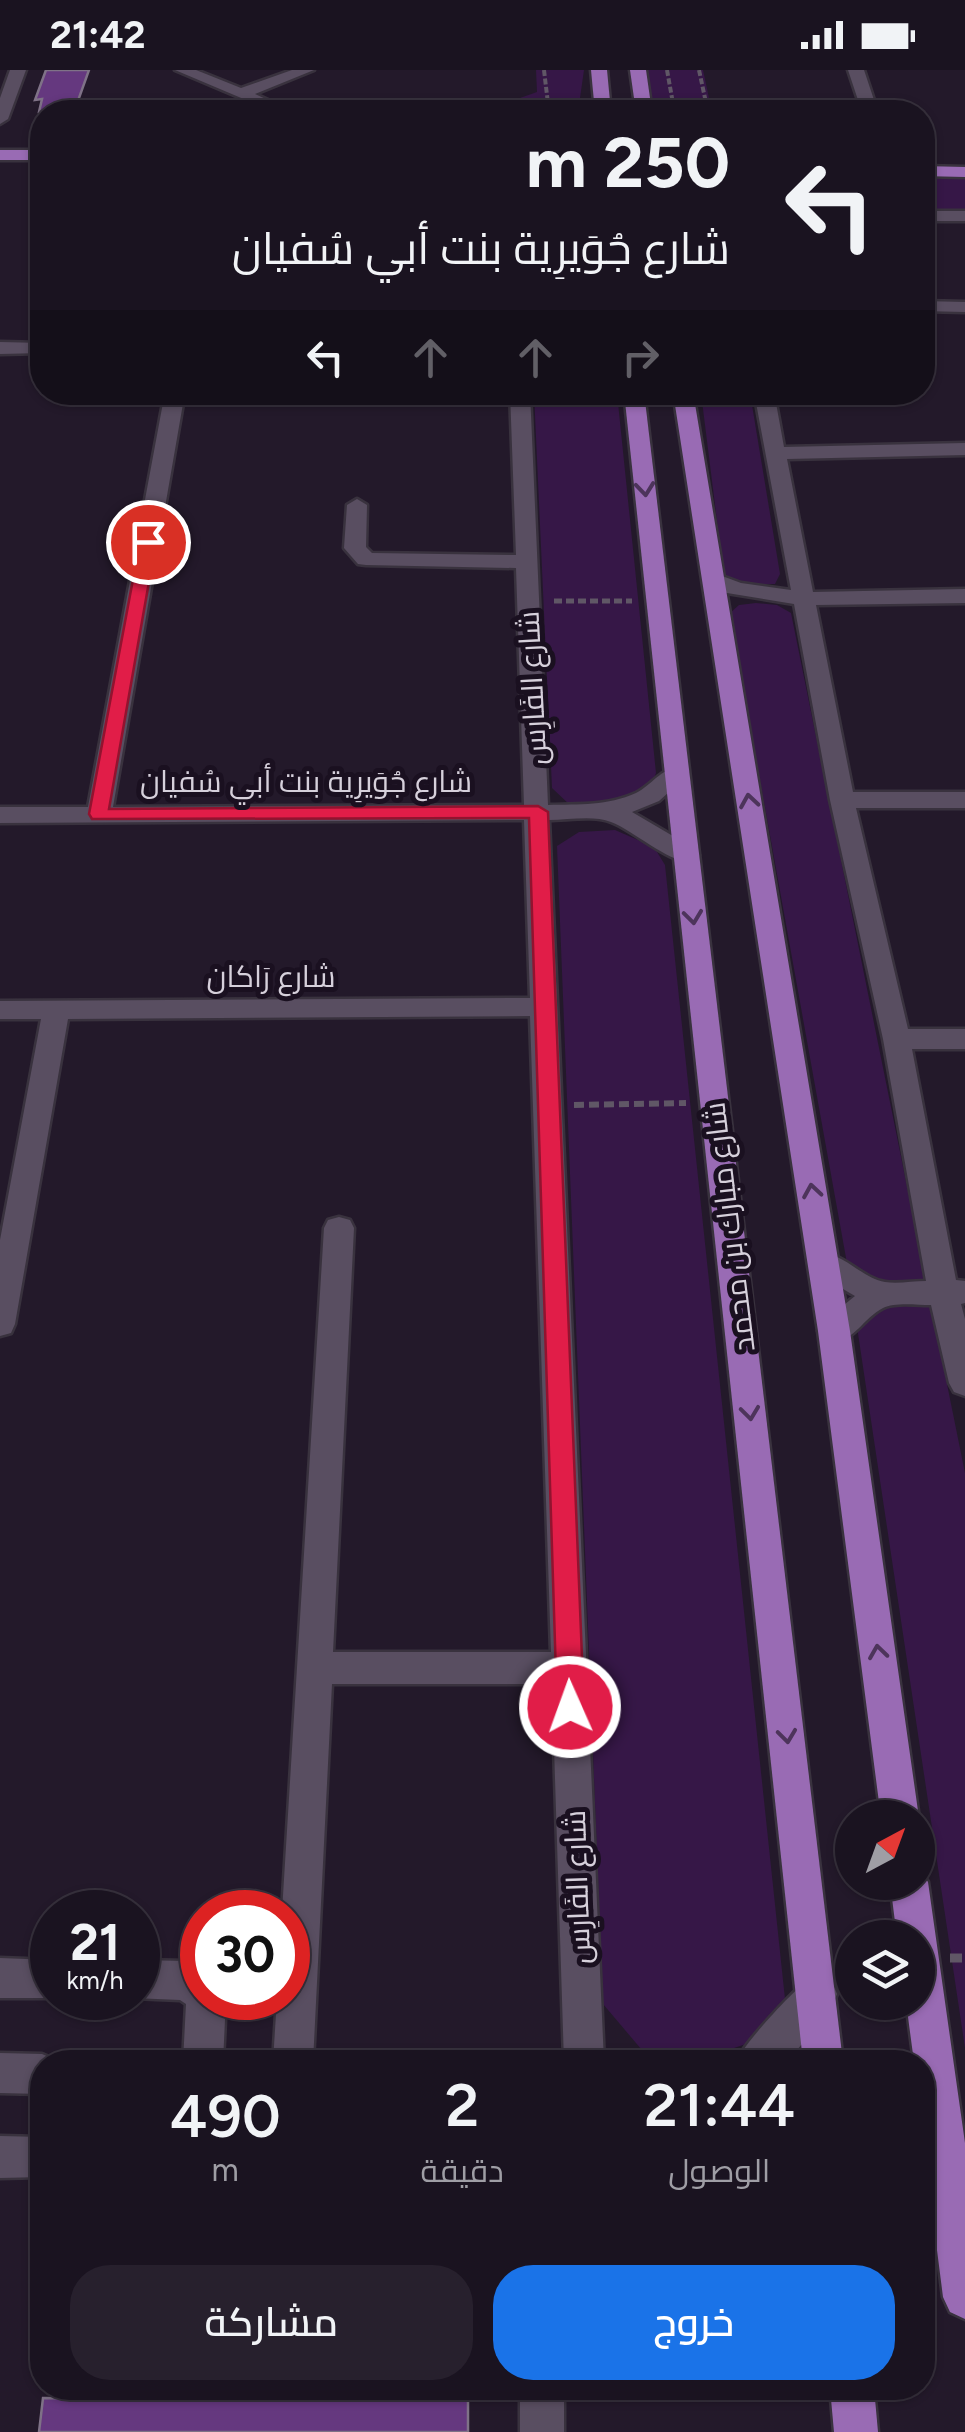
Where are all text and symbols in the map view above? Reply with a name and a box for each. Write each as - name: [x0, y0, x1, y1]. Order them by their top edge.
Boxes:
- text: 21:42: [50, 12, 146, 58]
- text: 250 m: [526, 120, 730, 205]
- icon: left: [765, 140, 895, 270]
- text: شارع جُوَيرِية بنت أبي سُفيان: [232, 221, 730, 275]
- icon: left: [298, 330, 353, 385]
- icon: ahead: [403, 330, 458, 385]
- icon: ahead: [508, 330, 563, 385]
- icon: right: [613, 330, 668, 385]
- one-way arrow: [634, 482, 655, 498]
- pin: [106, 500, 191, 585]
- icon: arrive: [121, 515, 176, 570]
- street label: شارع الفَارِس: [509, 610, 558, 766]
- street label: شارع جُوَيرِية بنت أبي سُفيان: [140, 763, 472, 805]
- one-way arrow: [739, 793, 760, 810]
- one-way arrow: [682, 909, 703, 925]
- street label: شارع رَاكان: [206, 958, 336, 997]
- street label: شارع مبارك بن محمد: [695, 1100, 765, 1354]
- one-way arrow: [802, 1183, 823, 1200]
- one-way arrow: [739, 1406, 760, 1422]
- one-way arrow: [868, 1643, 889, 1660]
- position arrow: [518, 1655, 622, 1759]
- one-way arrow: [776, 1729, 797, 1745]
- north arrow: [835, 1800, 935, 1900]
- map controls: [835, 1800, 935, 2020]
- street label: شارع الفَارِس: [556, 1809, 601, 1965]
- speed limit sign: 30: [180, 1890, 310, 2020]
- text: 21: [70, 1912, 120, 1973]
- button: layers: [835, 1920, 935, 2020]
- text: km/h: [66, 1965, 124, 1995]
- text: 2: [445, 2069, 479, 2141]
- text: 21:44: [644, 2069, 795, 2141]
- text: 490: [170, 2080, 281, 2152]
- text: m: [212, 2151, 239, 2189]
- text: دقيقة: [420, 2152, 504, 2190]
- text: الوصول: [668, 2152, 770, 2190]
- button: مشاركة: [70, 2265, 473, 2380]
- button: خروج: [493, 2265, 895, 2380]

